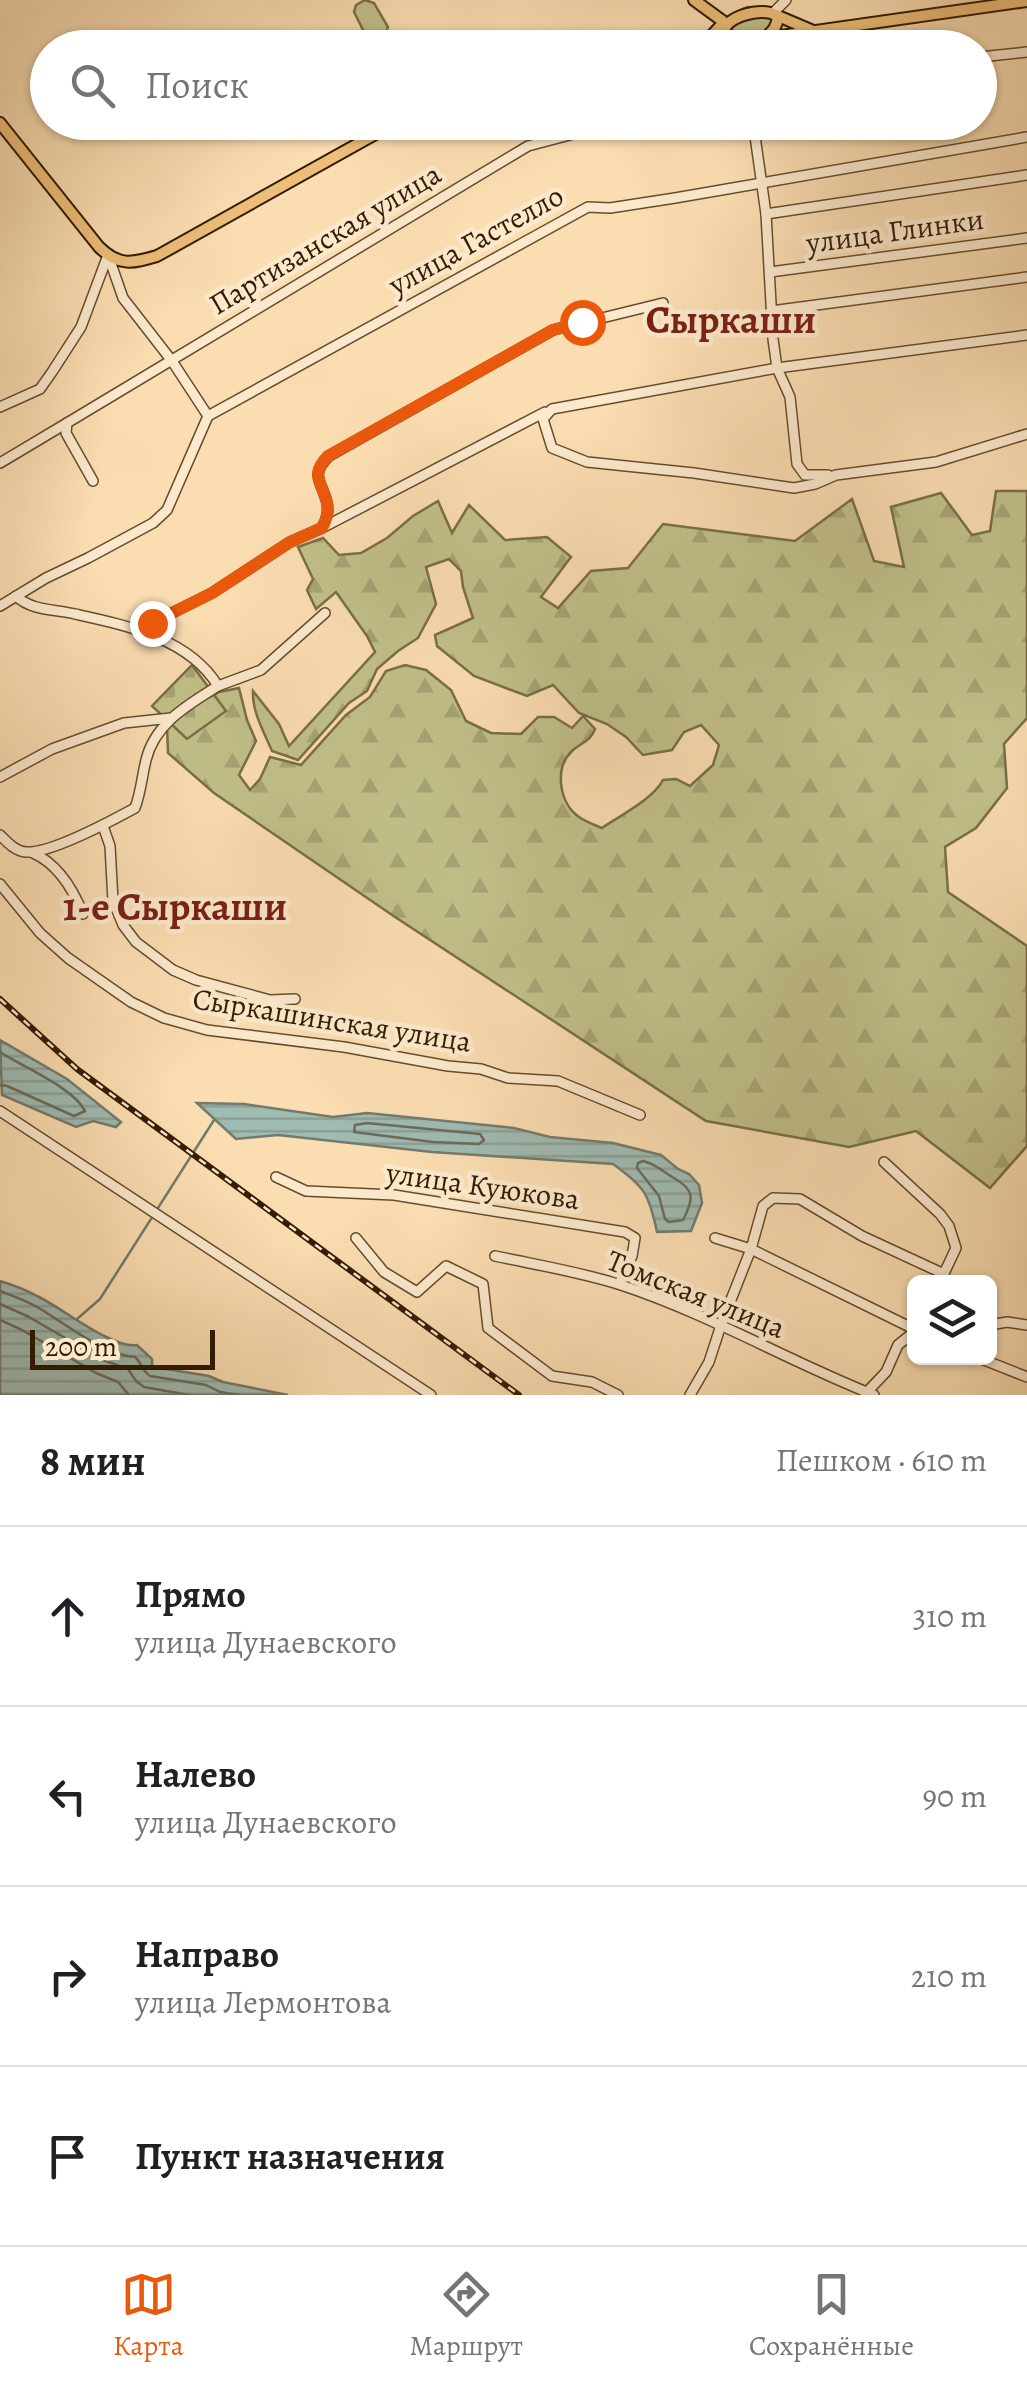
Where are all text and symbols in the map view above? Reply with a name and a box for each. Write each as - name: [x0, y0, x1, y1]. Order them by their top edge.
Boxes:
- search box: [30, 30, 997, 140]
- icon: search: [65, 58, 120, 113]
- text: Поиск: [145, 59, 249, 111]
- street label: Партизанская улица: [201, 154, 449, 324]
- street label: улица Гастелло: [380, 175, 571, 305]
- street label: улица Глинки: [803, 199, 986, 263]
- district label: Сыркаши: [646, 292, 816, 347]
- route start: [560, 300, 606, 346]
- route end: [130, 601, 176, 647]
- district label: 1-е Сыркаши: [63, 879, 287, 934]
- street label: Сыркашинская улица: [190, 978, 474, 1062]
- street label: улица Куюкова: [383, 1153, 582, 1219]
- street label: Томская улица: [601, 1240, 791, 1348]
- map controls: [907, 1275, 997, 1365]
- button: layers: [907, 1275, 997, 1365]
- scale bar: [30, 1325, 215, 1370]
- text: 200 m: [45, 1328, 117, 1366]
- text: 8 мин: [40, 1432, 146, 1489]
- text: Пешком · 610 m: [776, 1438, 987, 1482]
- text: Прямо: [135, 1568, 246, 1620]
- icon: ahead: [40, 1589, 95, 1644]
- text: 310 m: [913, 1594, 987, 1638]
- text: улица Дунаевского: [135, 1620, 397, 1664]
- text: Налево: [135, 1748, 256, 1800]
- icon: left: [40, 1769, 95, 1824]
- text: 90 m: [922, 1774, 987, 1818]
- text: улица Дунаевского: [135, 1800, 397, 1844]
- text: Направо: [135, 1928, 279, 1980]
- icon: right: [40, 1949, 95, 2004]
- text: 210 m: [911, 1954, 987, 1998]
- text: улица Лермонтова: [135, 1980, 391, 2024]
- icon: arrive: [40, 2129, 95, 2184]
- text: Пункт назначения: [135, 2130, 445, 2182]
- tab: Карта: [113, 2267, 184, 2365]
- tab: Маршрут: [410, 2267, 523, 2365]
- tab: Сохранённые: [749, 2267, 914, 2365]

